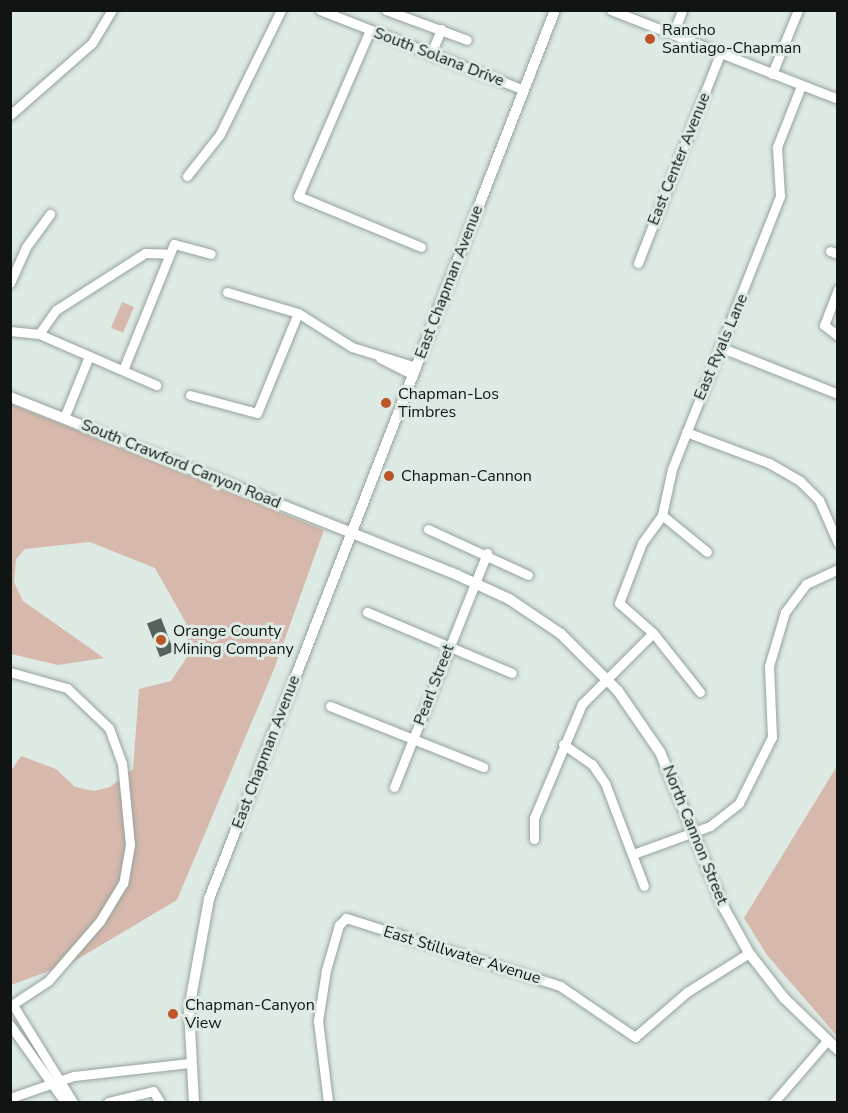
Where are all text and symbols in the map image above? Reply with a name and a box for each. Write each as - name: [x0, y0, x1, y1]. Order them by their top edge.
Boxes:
- place label: Rancho Santiago-Chapman: [662, 20, 801, 58]
- street label: South Solana Drive: [371, 23, 507, 91]
- marker: Rancho Santiago-Chapman: [643, 32, 657, 46]
- street label: East Center Avenue: [644, 90, 714, 228]
- street label: East Chapman Avenue: [411, 203, 487, 361]
- street label: East Ryals Lane: [690, 291, 752, 403]
- place label: Chapman-Los Timbres: [398, 384, 499, 422]
- marker: Chapman-Los Timbres: [379, 396, 393, 410]
- street label: South Crawford Canyon Road: [78, 415, 284, 513]
- place label: Chapman-Cannon: [401, 466, 532, 486]
- marker: Chapman-Cannon: [382, 469, 396, 483]
- place label: Orange County Mining Company: [173, 621, 294, 659]
- marker: Orange County Mining Company: [154, 633, 168, 647]
- street label: Pearl Street: [410, 642, 458, 728]
- street label: East Chapman Avenue: [228, 673, 304, 831]
- street label: North Cannon Street: [658, 763, 732, 907]
- street label: East Stillwater Avenue: [381, 922, 543, 988]
- place label: Chapman-Canyon View: [185, 995, 315, 1033]
- marker: Chapman-Canyon View: [166, 1007, 180, 1021]

